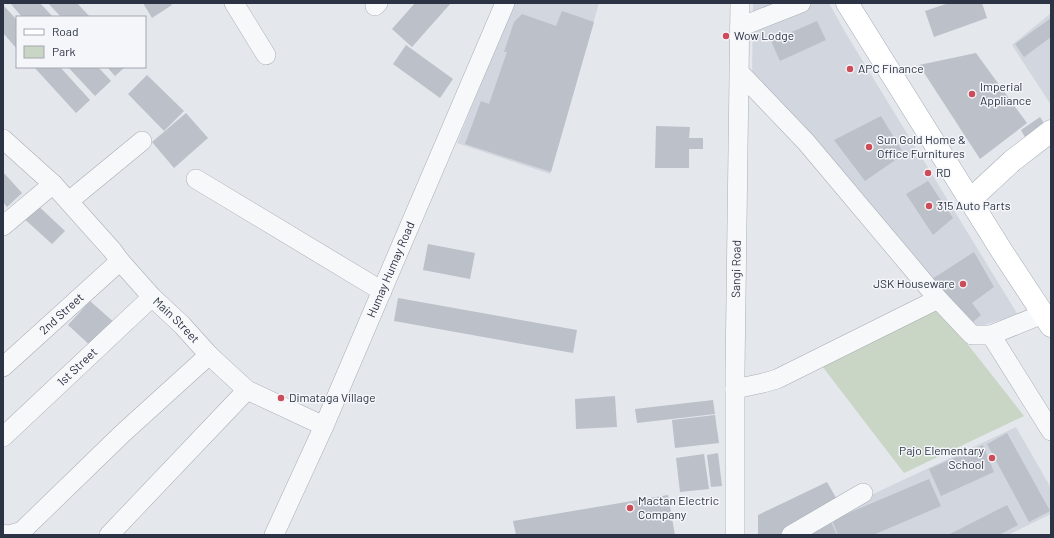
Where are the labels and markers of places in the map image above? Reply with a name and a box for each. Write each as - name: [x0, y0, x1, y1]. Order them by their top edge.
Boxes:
- place label: Wow Lodge: [734, 28, 794, 42]
- marker: Wow Lodge: [721, 31, 731, 41]
- place label: APC Finance: [858, 61, 924, 75]
- marker: APC Finance: [845, 64, 855, 74]
- place label: Imperial Appliance: [980, 79, 1031, 107]
- marker: Imperial Appliance: [967, 89, 977, 99]
- place label: Sun Gold Home & Office Furnitures: [877, 132, 966, 160]
- marker: Sun Gold Home & Office Furnitures: [864, 142, 874, 152]
- place label: RD: [936, 165, 951, 179]
- marker: RD: [923, 168, 933, 178]
- place label: 315 Auto Parts: [937, 198, 1011, 212]
- marker: 315 Auto Parts: [924, 201, 934, 211]
- place label: JSK Houseware: [873, 276, 955, 290]
- marker: JSK Houseware: [958, 279, 968, 289]
- place label: Dimataga Village: [289, 390, 376, 404]
- marker: Dimataga Village: [276, 393, 286, 403]
- place label: Pajo Elementary School: [899, 443, 984, 471]
- marker: Pajo Elementary School: [987, 453, 997, 463]
- place label: Mactan Electric Company: [638, 493, 719, 521]
- marker: Mactan Electric Company: [625, 503, 635, 513]

